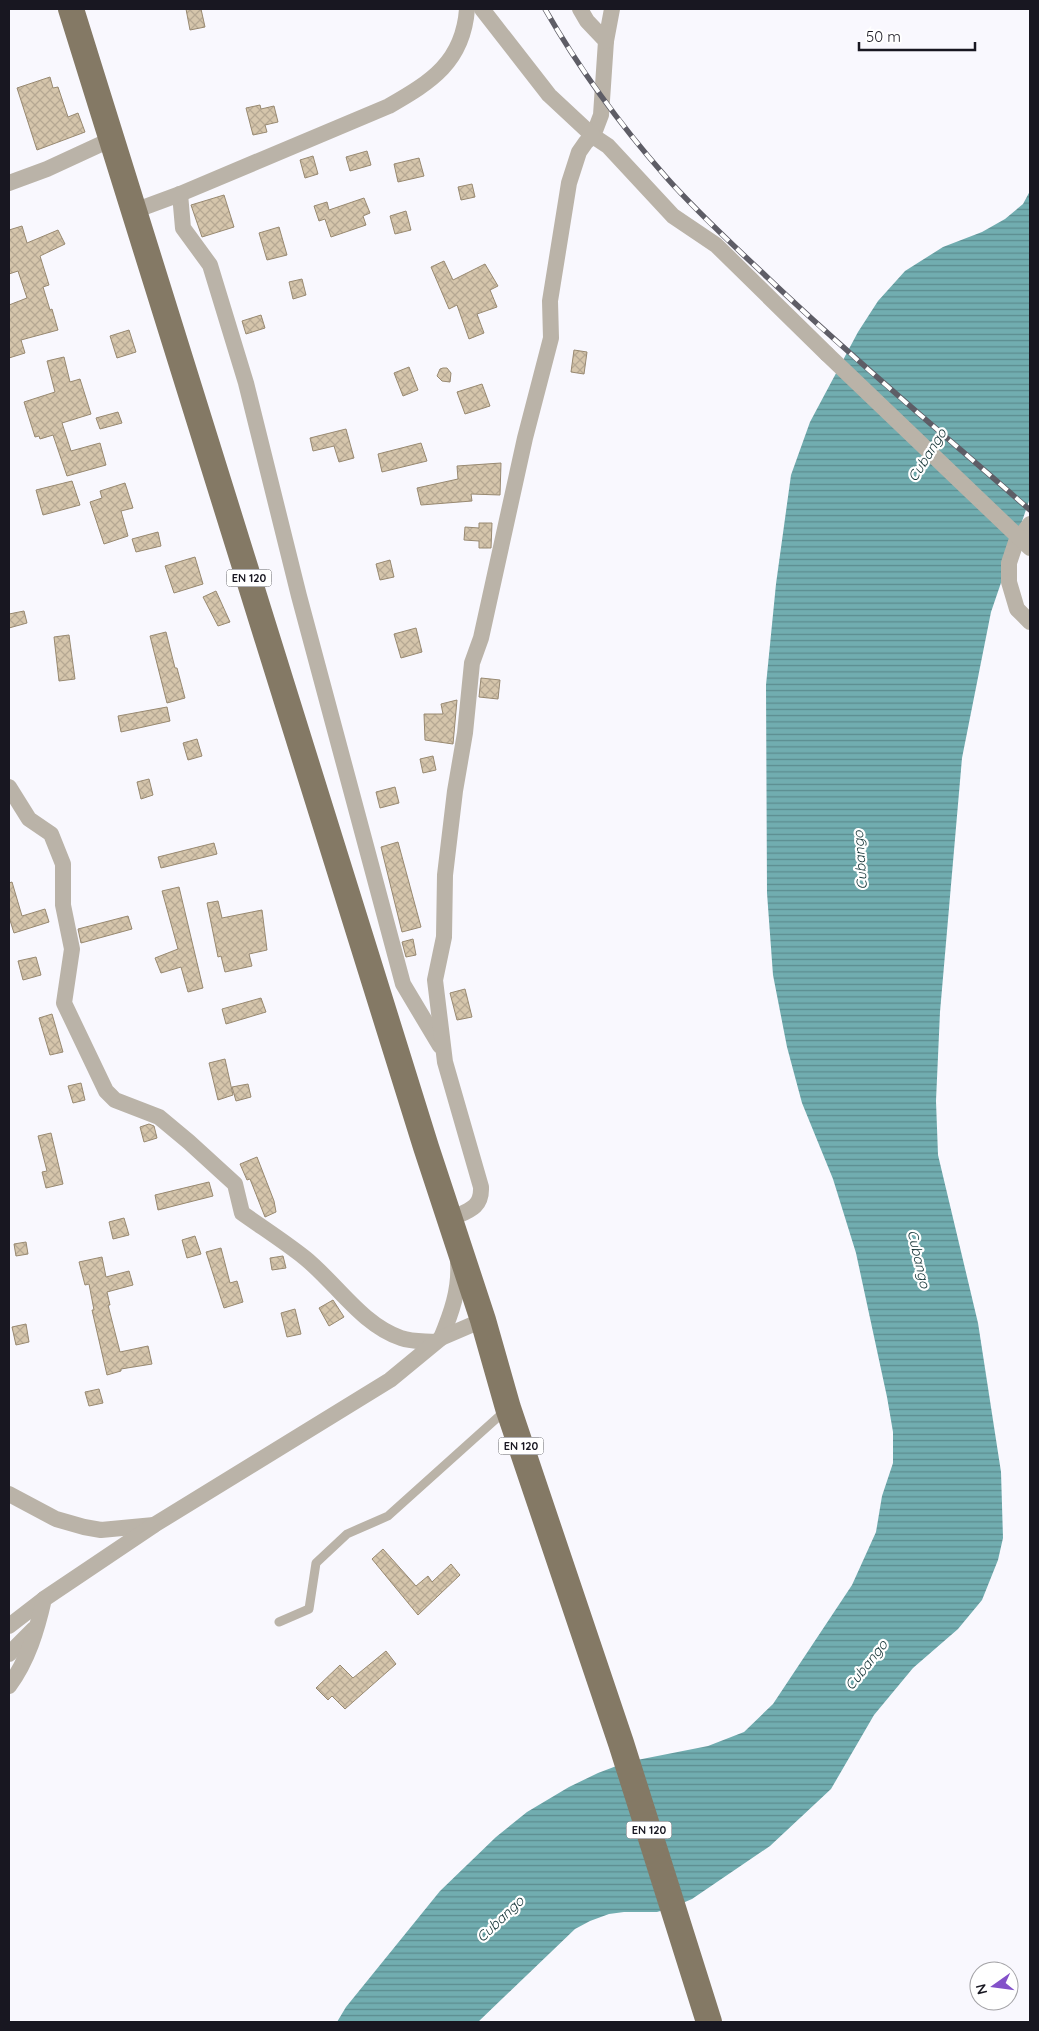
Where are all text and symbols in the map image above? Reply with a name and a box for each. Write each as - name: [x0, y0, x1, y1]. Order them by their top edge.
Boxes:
- scale bar: [859, 20, 975, 52]
- text: 50 m: [866, 27, 901, 46]
- water label: Cubango: [904, 425, 951, 485]
- road number: EN 120: [226, 570, 272, 586]
- water label: Cubango: [849, 829, 871, 890]
- water label: Cubango: [904, 1228, 935, 1290]
- road number: EN 120: [498, 1438, 544, 1454]
- water label: Cubango: [841, 1636, 892, 1694]
- road number: EN 120: [626, 1822, 672, 1838]
- water label: Cubango: [472, 1892, 528, 1946]
- north arrow: [969, 1961, 1019, 2011]
- text: N: [971, 1982, 991, 1996]

